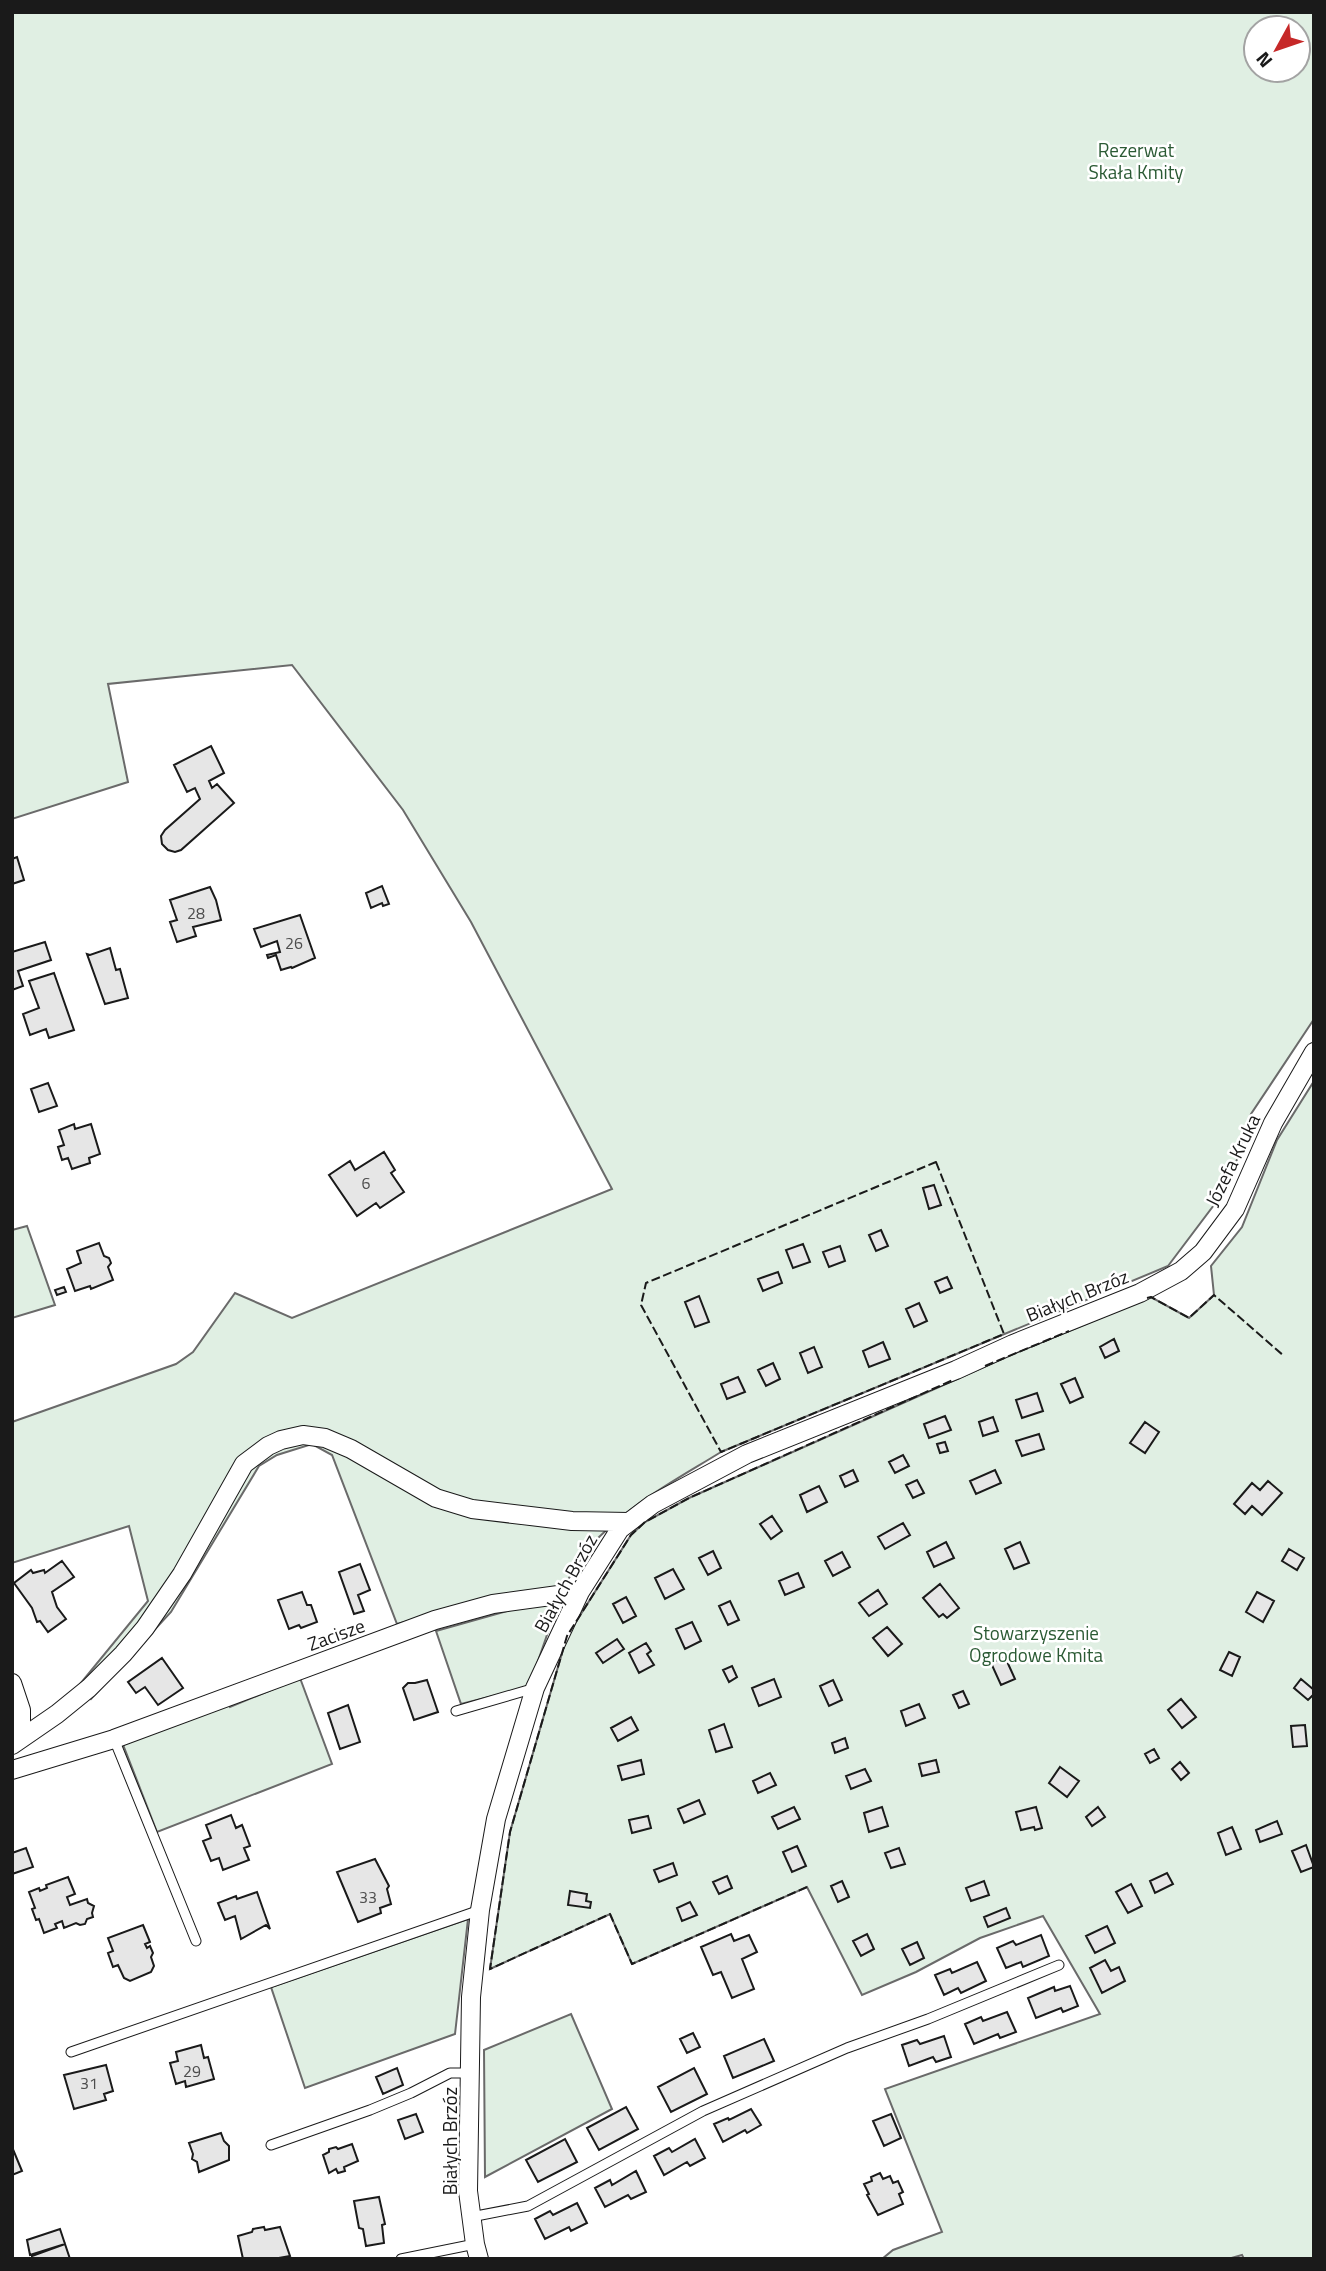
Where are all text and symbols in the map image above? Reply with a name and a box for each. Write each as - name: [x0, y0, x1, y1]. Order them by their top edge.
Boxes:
- north arrow: [1242, 14, 1312, 84]
- text: N: [1248, 46, 1279, 75]
- park label: Rezerwat Skała Kmity: [1088, 135, 1184, 186]
- house number: 28: [187, 901, 205, 925]
- house number: 26: [285, 931, 303, 955]
- street label: Józefa Kruka: [1197, 1108, 1267, 1211]
- house number: 6: [362, 1171, 371, 1195]
- street label: Białych Brzóz: [1021, 1261, 1133, 1329]
- street label: Białych Brzóz: [526, 1529, 604, 1637]
- street label: Zacisze: [303, 1610, 369, 1658]
- park label: Stowarzyszenie Ogrodowe Kmita: [969, 1618, 1103, 1669]
- house number: 33: [359, 1885, 377, 1909]
- house number: 29: [183, 2059, 201, 2083]
- house number: 31: [80, 2071, 98, 2095]
- street label: Białych Brzóz: [435, 2087, 464, 2195]

